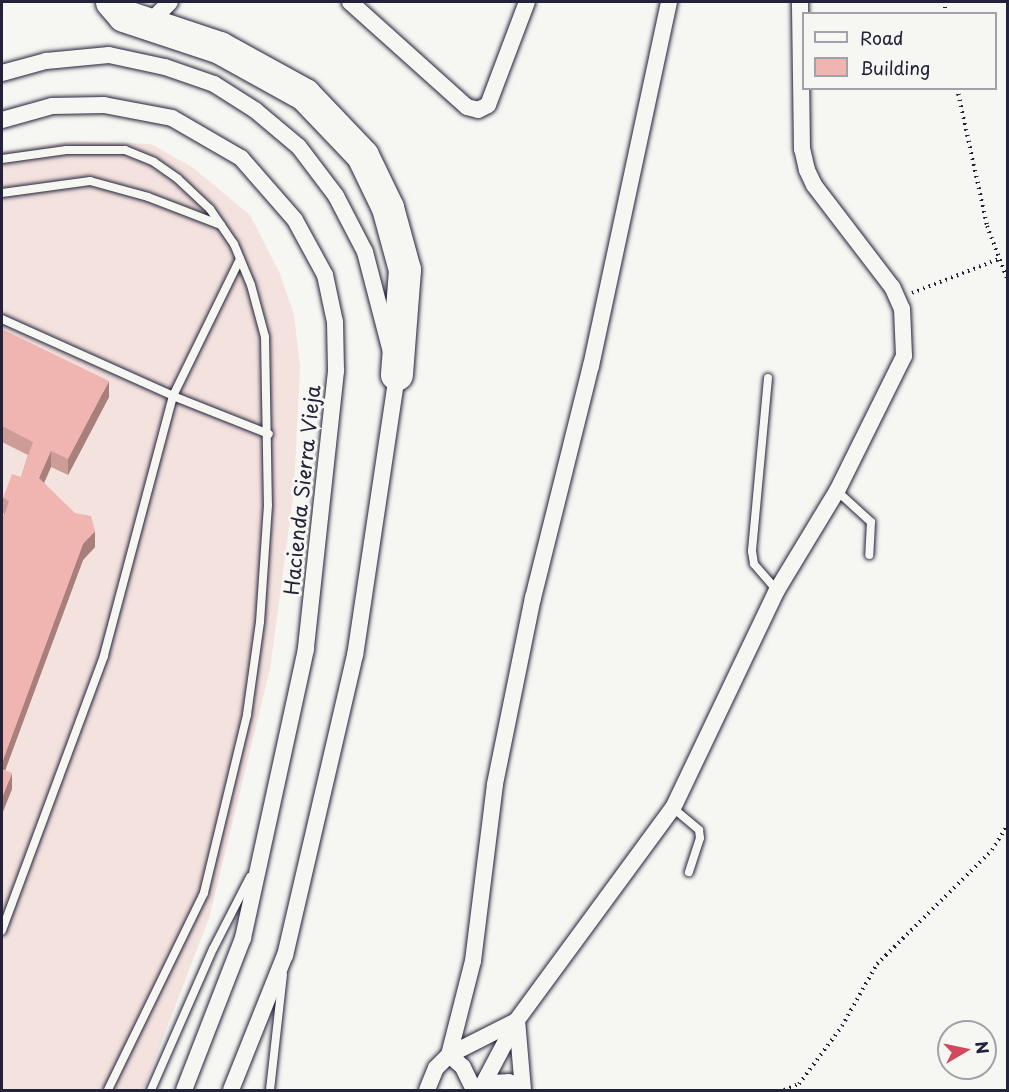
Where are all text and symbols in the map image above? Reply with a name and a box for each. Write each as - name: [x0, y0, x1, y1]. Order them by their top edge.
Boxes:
- legend: [802, 12, 997, 90]
- text: Road: [860, 24, 904, 51]
- text: Building: [860, 54, 930, 81]
- street label: Hacienda Sierra Vieja: [279, 384, 325, 596]
- north arrow: [937, 1020, 997, 1080]
- text: N: [970, 1039, 996, 1056]

